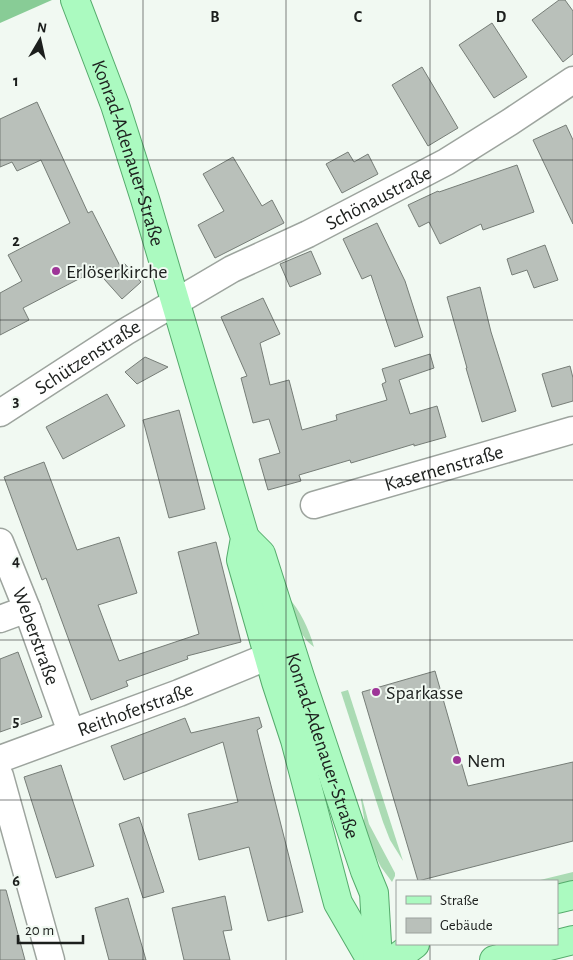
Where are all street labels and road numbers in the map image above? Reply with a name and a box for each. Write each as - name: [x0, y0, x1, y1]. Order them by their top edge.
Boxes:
- street label: Konrad-Adenauer-Straße: [88, 57, 167, 248]
- street label: Schönaustraße: [323, 163, 435, 234]
- street label: Schützenstraße: [32, 316, 144, 399]
- street label: Kasernenstraße: [382, 442, 506, 495]
- street label: Weberstraße: [9, 585, 62, 688]
- street label: Konrad-Adenauer-Straße: [282, 650, 362, 841]
- street label: Reithoferstraße: [75, 679, 196, 741]

